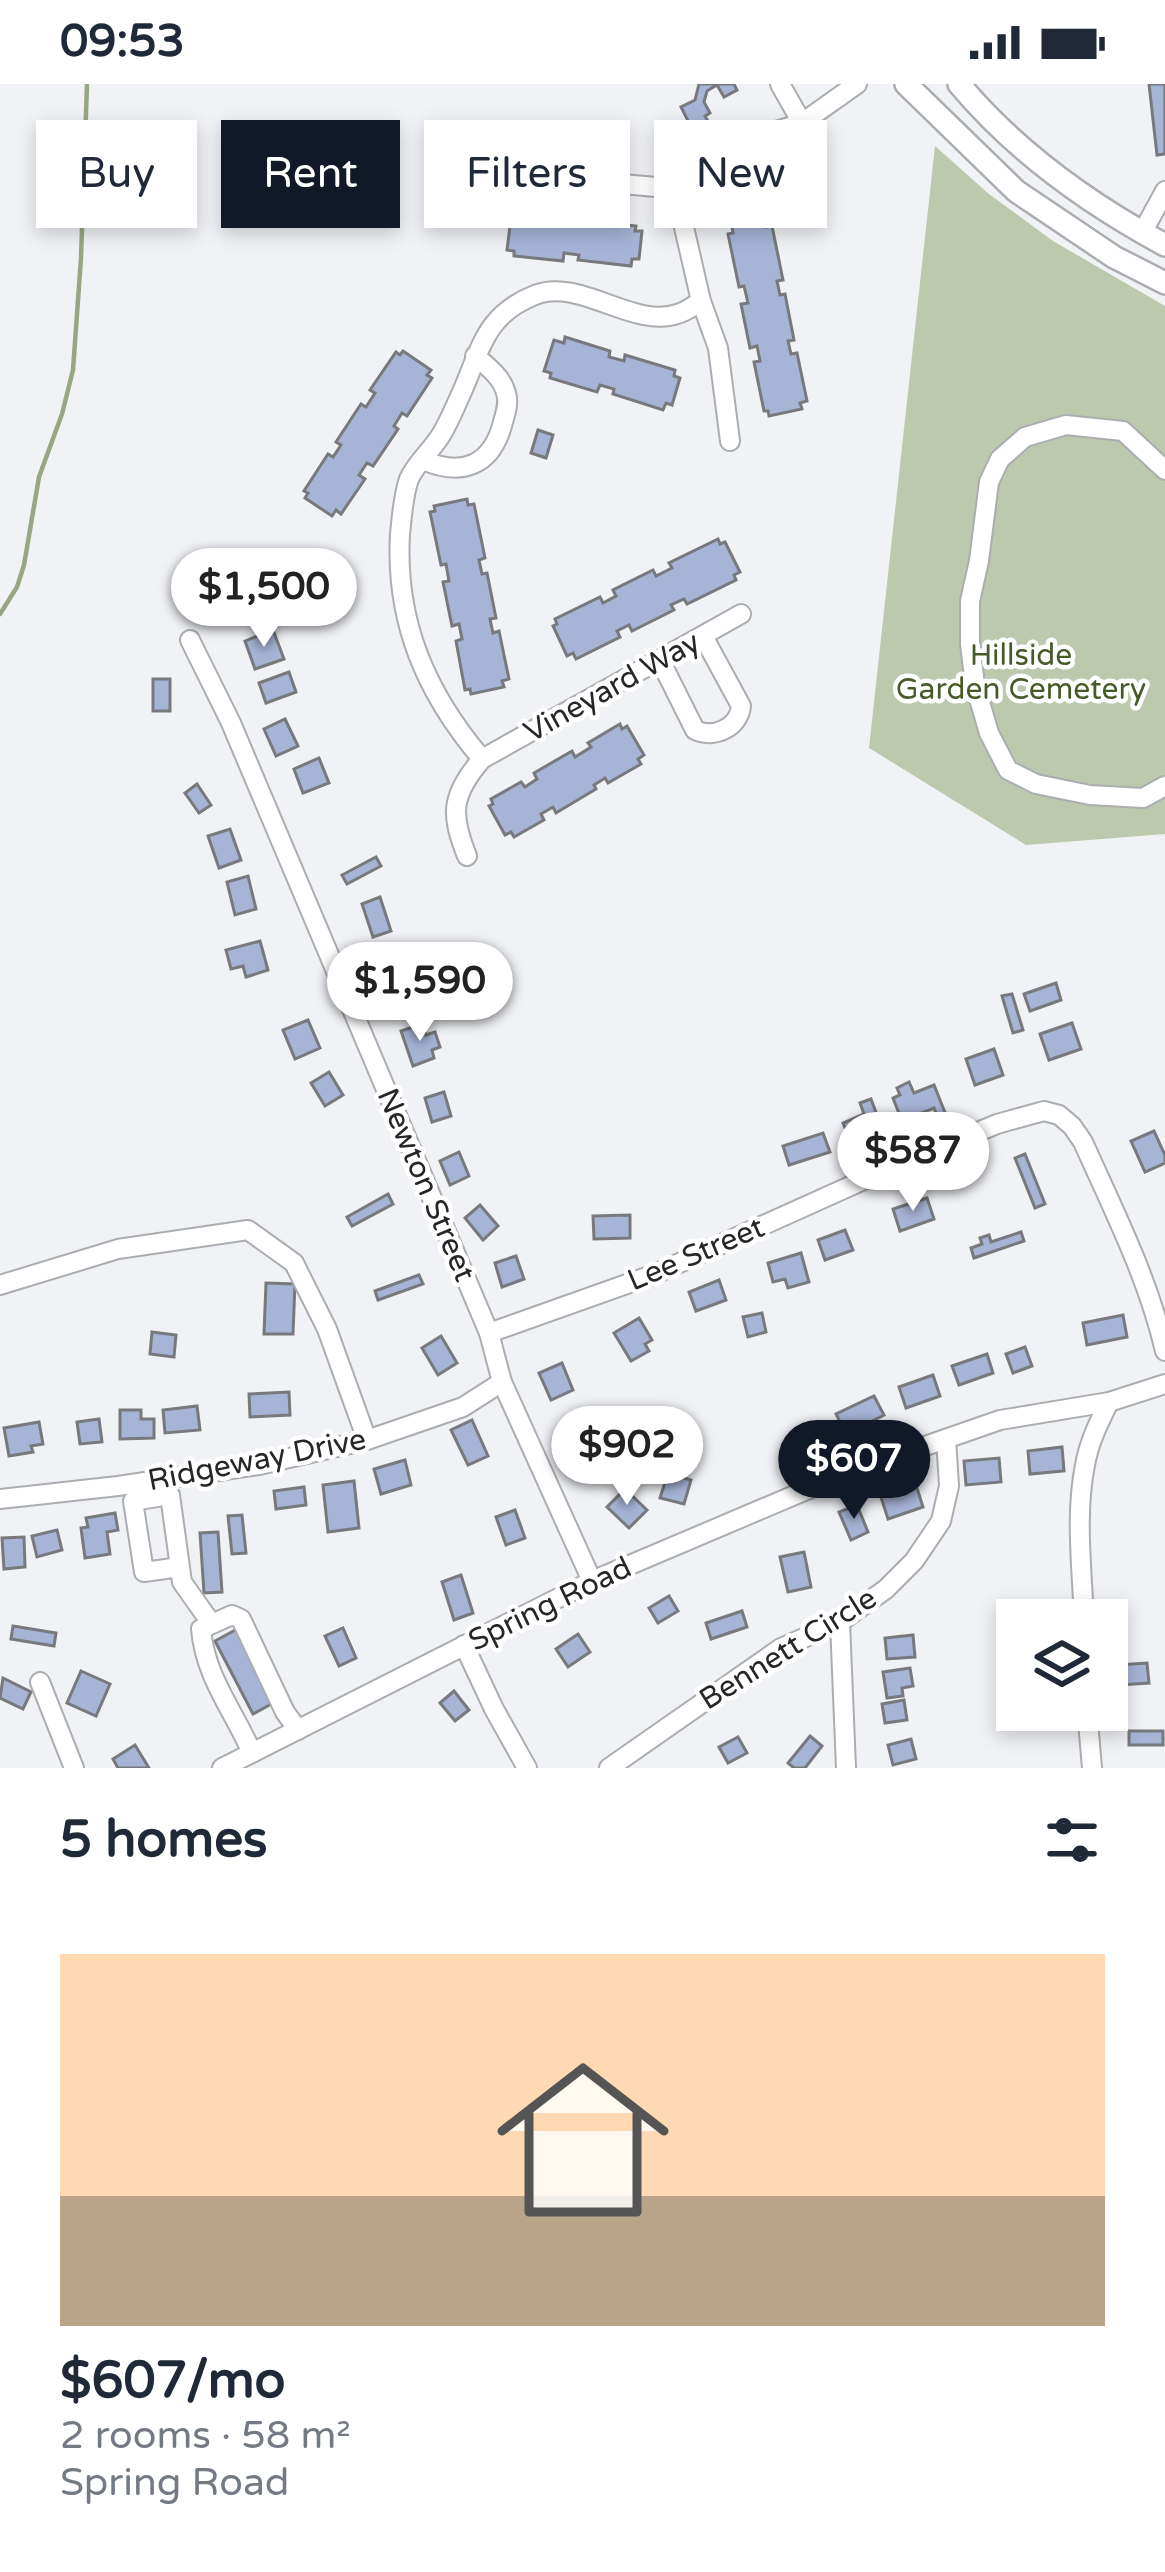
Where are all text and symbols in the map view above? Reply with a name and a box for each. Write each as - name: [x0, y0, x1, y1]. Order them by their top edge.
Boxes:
- text: 09:53: [60, 15, 185, 69]
- chip: Buy: [36, 120, 197, 228]
- chip: Rent: [221, 120, 400, 228]
- chip: Filters: [424, 120, 630, 228]
- chip: New: [654, 120, 827, 228]
- pin: $1,500: [166, 548, 362, 650]
- text: $1,500: [198, 563, 330, 610]
- street label: Vineyard Way: [518, 623, 706, 751]
- park label: Hillside Garden Cemetery: [896, 637, 1146, 708]
- pin: $1,590: [322, 942, 518, 1044]
- text: $1,590: [354, 957, 486, 1004]
- street label: Newton Street: [369, 1083, 483, 1287]
- pin: $587: [842, 1112, 984, 1214]
- text: $587: [864, 1127, 962, 1174]
- street label: Lee Street: [622, 1209, 770, 1299]
- pin: $902: [556, 1406, 698, 1508]
- pin: $607: [783, 1420, 925, 1522]
- street label: Ridgeway Drive: [145, 1421, 369, 1499]
- text: $902: [578, 1421, 676, 1468]
- text: $607: [805, 1435, 903, 1482]
- street label: Spring Road: [463, 1549, 637, 1659]
- street label: Bennett Circle: [693, 1580, 883, 1718]
- map controls: [996, 1599, 1128, 1731]
- button: layers: [996, 1599, 1128, 1731]
- icon: filters: [1039, 1807, 1105, 1873]
- text: 5 homes: [60, 1809, 268, 1871]
- icon: home: [475, 2032, 691, 2248]
- text: $607/mo: [60, 2350, 286, 2412]
- text: 2 rooms · 58 m²: [60, 2412, 351, 2459]
- text: Spring Road: [60, 2459, 289, 2506]

